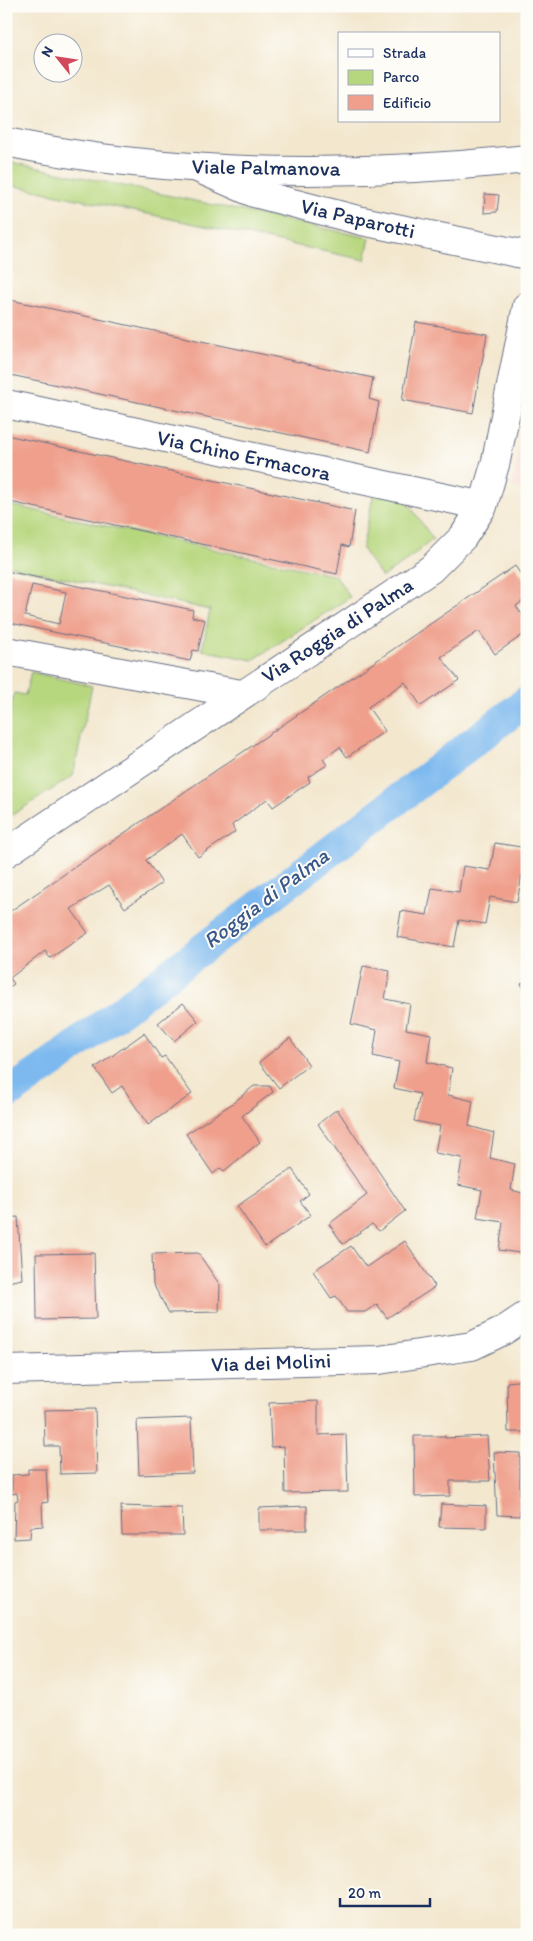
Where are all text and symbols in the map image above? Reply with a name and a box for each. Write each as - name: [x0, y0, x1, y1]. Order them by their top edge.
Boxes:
- north arrow: [32, 32, 82, 82]
- legend: [338, 32, 500, 122]
- text: N: [37, 43, 57, 60]
- text: Strada: [383, 44, 427, 62]
- text: Parco: [383, 68, 419, 86]
- text: Edificio: [383, 94, 431, 112]
- street label: Viale Palmanova: [191, 153, 341, 181]
- street label: Via Paparotti: [298, 193, 418, 243]
- street label: Via Chino Ermacora: [155, 424, 333, 486]
- street label: Via Roggia di Palma: [257, 572, 417, 688]
- water label: Roggia di Palma: [198, 842, 335, 954]
- street label: Via dei Molini: [210, 1347, 332, 1377]
- scale bar: [340, 1876, 430, 1908]
- text: 20 m: [348, 1884, 382, 1902]

